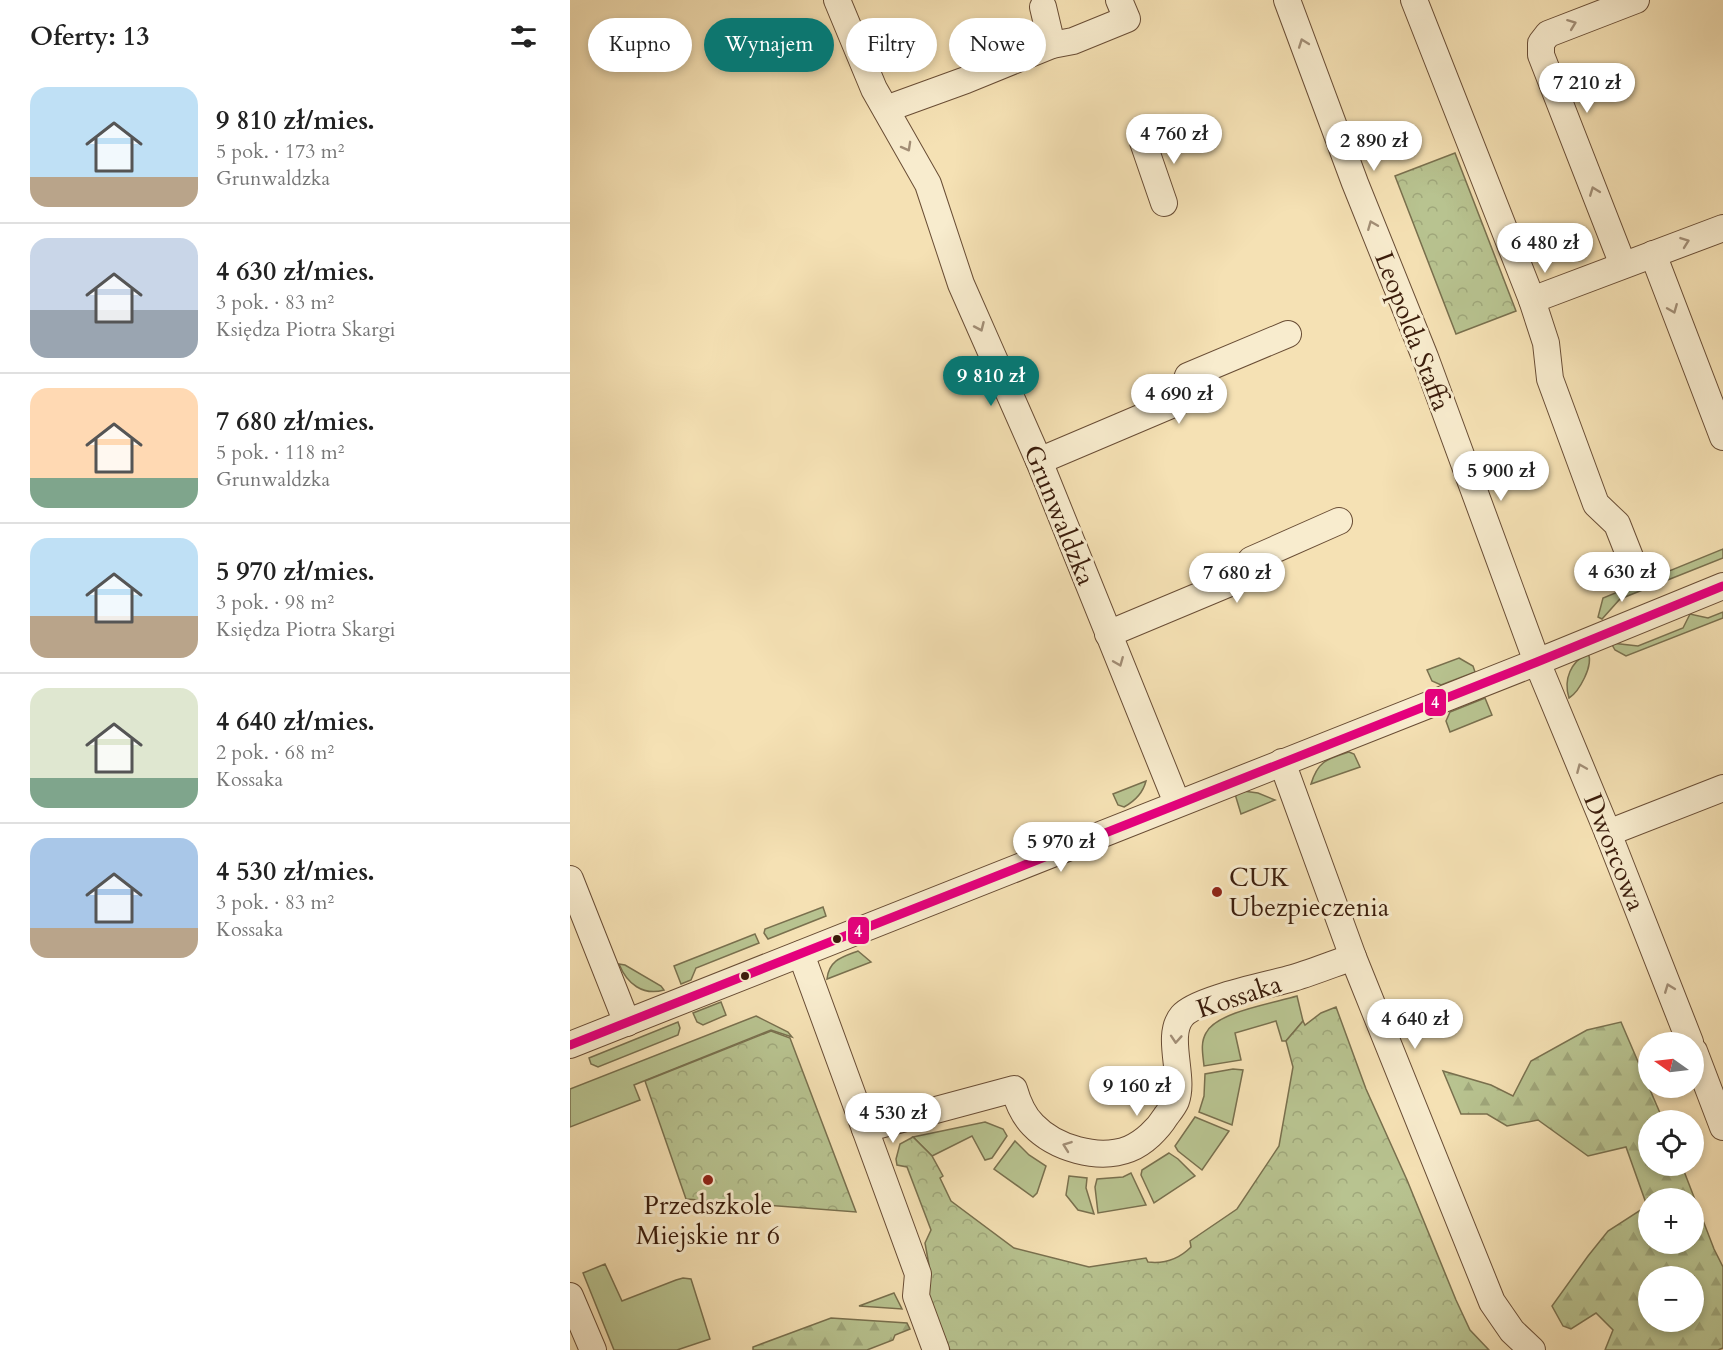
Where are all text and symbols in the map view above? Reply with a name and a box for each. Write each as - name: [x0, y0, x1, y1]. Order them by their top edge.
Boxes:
- chip: Kupno: [588, 18, 692, 72]
- chip: Wynajem: [704, 18, 834, 72]
- chip: Filtry: [846, 18, 937, 72]
- chip: Nowe: [949, 18, 1046, 72]
- text: Oferty: 13: [30, 19, 149, 54]
- one-way arrow: [1566, 19, 1576, 32]
- icon: filters: [507, 20, 540, 53]
- one-way arrow: [1297, 38, 1310, 49]
- pin: 7 210 zł: [1525, 63, 1649, 114]
- text: 7 210 zł: [1553, 69, 1621, 96]
- text: 9 810 zł/mies.: [216, 103, 375, 138]
- icon: home: [78, 111, 150, 183]
- pin: 4 760 zł: [1112, 114, 1236, 165]
- text: 4 760 zł: [1140, 120, 1208, 147]
- pin: 2 890 zł: [1312, 121, 1436, 172]
- text: 2 890 zł: [1340, 127, 1408, 154]
- text: 5 pok. · 173 m²: [216, 138, 344, 165]
- one-way arrow: [900, 141, 911, 151]
- text: Grunwaldzka: [216, 165, 330, 192]
- one-way arrow: [1589, 186, 1601, 197]
- one-way arrow: [1367, 220, 1379, 231]
- pin: 6 480 zł: [1483, 223, 1607, 274]
- text: 6 480 zł: [1511, 229, 1579, 256]
- one-way arrow: [1679, 237, 1690, 250]
- street label: Leopolda Staffa: [1366, 247, 1459, 416]
- text: 4 630 zł/mies.: [216, 254, 375, 289]
- icon: home: [78, 262, 150, 334]
- text: 3 pok. · 83 m²: [216, 289, 334, 316]
- one-way arrow: [1666, 303, 1678, 314]
- text: Księdza Piotra Skargi: [216, 316, 395, 343]
- one-way arrow: [973, 321, 985, 332]
- pin: 9 810 zł: [929, 356, 1053, 407]
- text: 9 810 zł: [957, 362, 1025, 389]
- pin: 4 690 zł: [1117, 374, 1241, 425]
- text: 4 690 zł: [1145, 380, 1213, 407]
- text: 7 680 zł/mies.: [216, 404, 375, 439]
- icon: home: [78, 412, 150, 484]
- text: 5 pok. · 118 m²: [216, 439, 344, 466]
- street label: Grunwaldzka: [1016, 440, 1104, 591]
- pin: 5 900 zł: [1439, 451, 1563, 502]
- text: 5 900 zł: [1467, 457, 1535, 484]
- text: Grunwaldzka: [216, 466, 330, 493]
- pin: 4 630 zł: [1560, 552, 1684, 603]
- pin: 7 680 zł: [1175, 553, 1299, 604]
- text: 5 970 zł/mies.: [216, 554, 375, 589]
- text: 4 630 zł: [1588, 558, 1656, 585]
- text: 7 680 zł: [1203, 559, 1271, 586]
- icon: home: [78, 562, 150, 634]
- text: 3 pok. · 98 m²: [216, 589, 334, 616]
- text: Księdza Piotra Skargi: [216, 616, 395, 643]
- one-way arrow: [1112, 656, 1124, 667]
- line badge: 4: [1424, 688, 1447, 717]
- text: 4: [1431, 692, 1439, 714]
- text: 4 640 zł/mies.: [216, 704, 375, 739]
- icon: home: [78, 712, 150, 784]
- text: 2 pok. · 68 m²: [216, 739, 334, 766]
- one-way arrow: [1576, 763, 1588, 774]
- text: Kossaka: [216, 766, 283, 793]
- street label: Dworcowa: [1575, 788, 1654, 916]
- pin: 5 970 zł: [999, 822, 1123, 873]
- text: 5 970 zł: [1027, 828, 1095, 855]
- text: 4 530 zł/mies.: [216, 854, 375, 889]
- place label: CUK Ubezpieczenia: [1229, 860, 1389, 925]
- icon: home: [78, 862, 150, 934]
- marker: CUK Ubezpieczenia: [1210, 885, 1224, 899]
- text: 3 pok. · 83 m²: [216, 889, 334, 916]
- text: Kossaka: [216, 916, 283, 943]
- line badge: 4: [847, 916, 870, 945]
- text: 4: [854, 921, 862, 943]
- unlabelled marker: [831, 933, 843, 945]
- street label: Kossaka: [1192, 966, 1286, 1027]
- unlabelled marker: [739, 970, 751, 982]
- one-way arrow: [1664, 983, 1676, 994]
- pin: 4 640 zł: [1353, 999, 1477, 1050]
- text: 4 640 zł: [1381, 1005, 1449, 1032]
- north arrow: [1638, 1032, 1704, 1098]
- map controls: [1638, 1032, 1704, 1332]
- one-way arrow: [1170, 1034, 1183, 1043]
- pin: 9 160 zł: [1075, 1066, 1199, 1117]
- text: 9 160 zł: [1103, 1072, 1171, 1099]
- pin: 4 530 zł: [831, 1093, 955, 1144]
- text: 4 530 zł: [859, 1099, 927, 1126]
- button: locate: [1638, 1110, 1704, 1176]
- one-way arrow: [1062, 1140, 1072, 1153]
- marker: Przedszkole Miejskie nr 6: [701, 1173, 715, 1187]
- place label: Przedszkole Miejskie nr 6: [636, 1188, 780, 1253]
- button: +: [1638, 1188, 1704, 1254]
- button: −: [1638, 1266, 1704, 1332]

